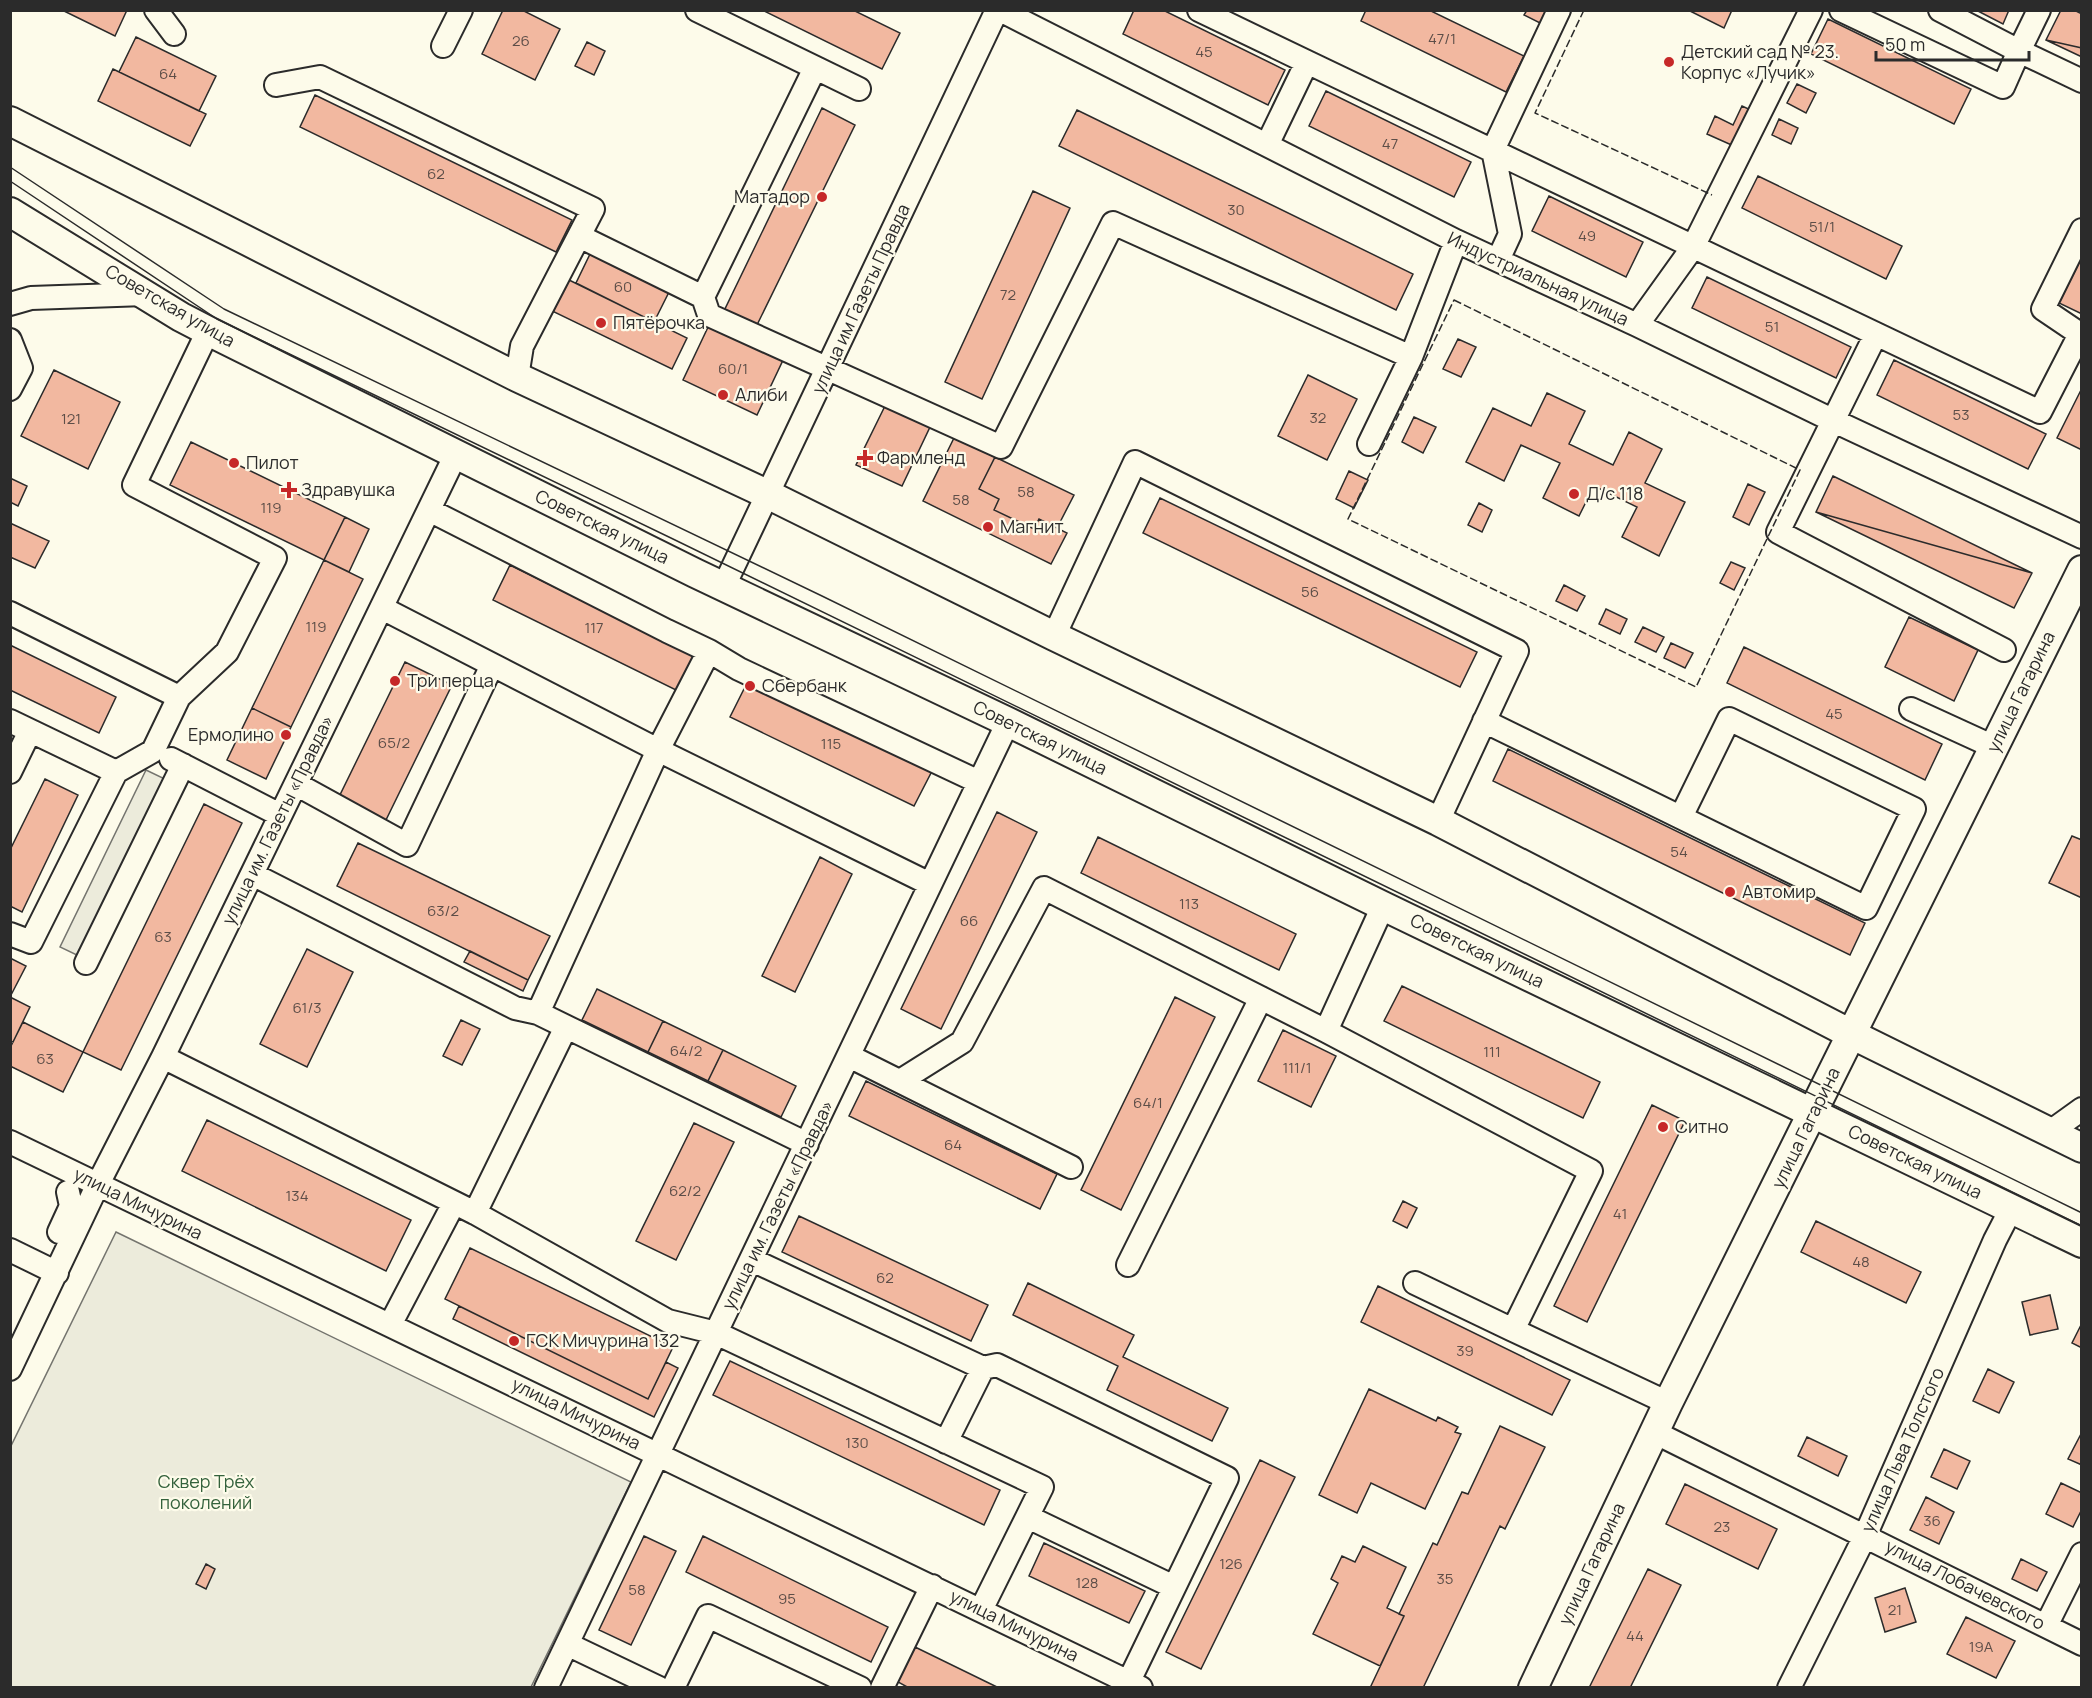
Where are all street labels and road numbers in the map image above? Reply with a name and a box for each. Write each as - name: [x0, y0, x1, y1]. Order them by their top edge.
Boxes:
- street label: улица им Газеты Правда: [806, 200, 915, 397]
- street label: Индустриальная улица: [1444, 226, 1633, 331]
- street label: Советская улица: [101, 258, 240, 352]
- street label: Советская улица: [532, 483, 673, 569]
- street label: улица Гагарина: [1980, 627, 2060, 756]
- street label: Советская улица: [970, 694, 1111, 780]
- street label: улица им. Газеты «Правда»: [216, 711, 338, 928]
- street label: Советская улица: [1407, 907, 1548, 993]
- street label: улица Гагарина: [1765, 1063, 1845, 1192]
- street label: улица им. Газеты «Правда»: [716, 1096, 838, 1313]
- street label: Советская улица: [1845, 1118, 1986, 1204]
- street label: улица Мичурина: [70, 1161, 207, 1245]
- street label: улица Льва Толстого: [1855, 1363, 1949, 1536]
- street label: улица Мичурина: [508, 1371, 645, 1455]
- street label: улица Гагарина: [1552, 1499, 1630, 1629]
- street label: улица Лобачевского: [1881, 1533, 2049, 1635]
- street label: улица Мичурина: [946, 1583, 1083, 1667]

